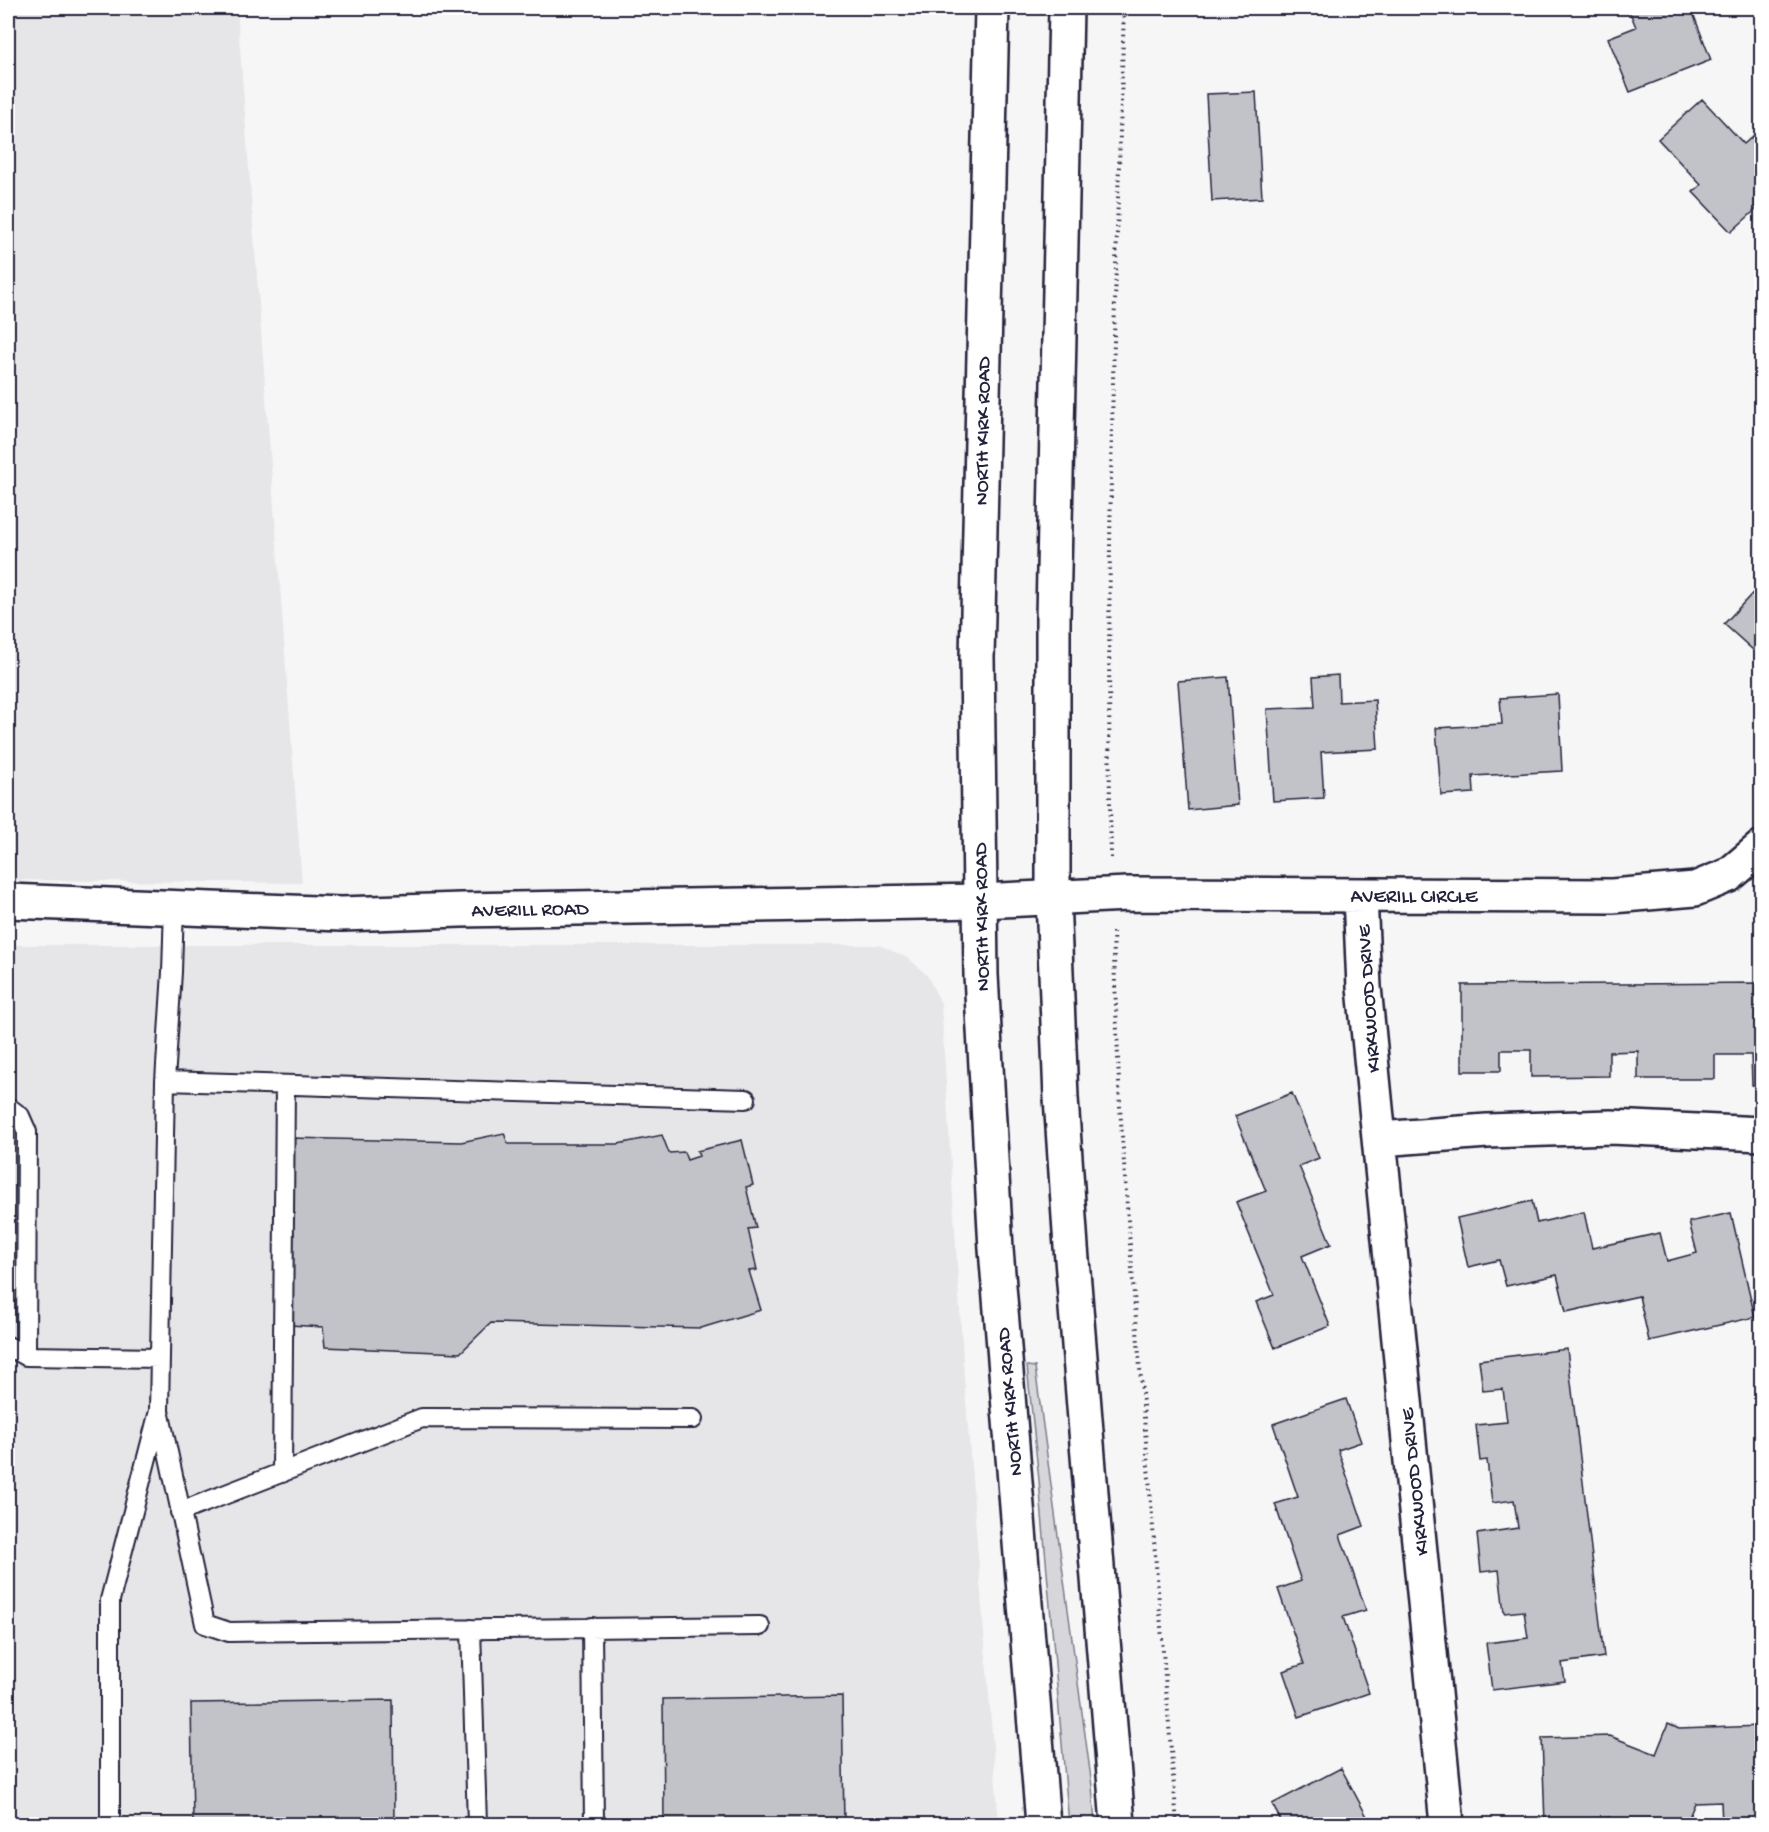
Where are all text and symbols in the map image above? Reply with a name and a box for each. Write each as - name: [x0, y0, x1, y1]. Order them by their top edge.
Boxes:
- street label: NORTH KIRK ROAD: [972, 355, 997, 506]
- street label: NORTH KIRK ROAD: [971, 841, 996, 992]
- street label: AVERILL CIRCLE: [1351, 887, 1479, 910]
- street label: AVERILL ROAD: [471, 899, 590, 924]
- street label: KIRKWOOD DRIVE: [1354, 923, 1387, 1073]
- street label: NORTH KIRK ROAD: [993, 1326, 1029, 1477]
- street label: KIRKWOOD DRIVE: [1397, 1405, 1436, 1556]

